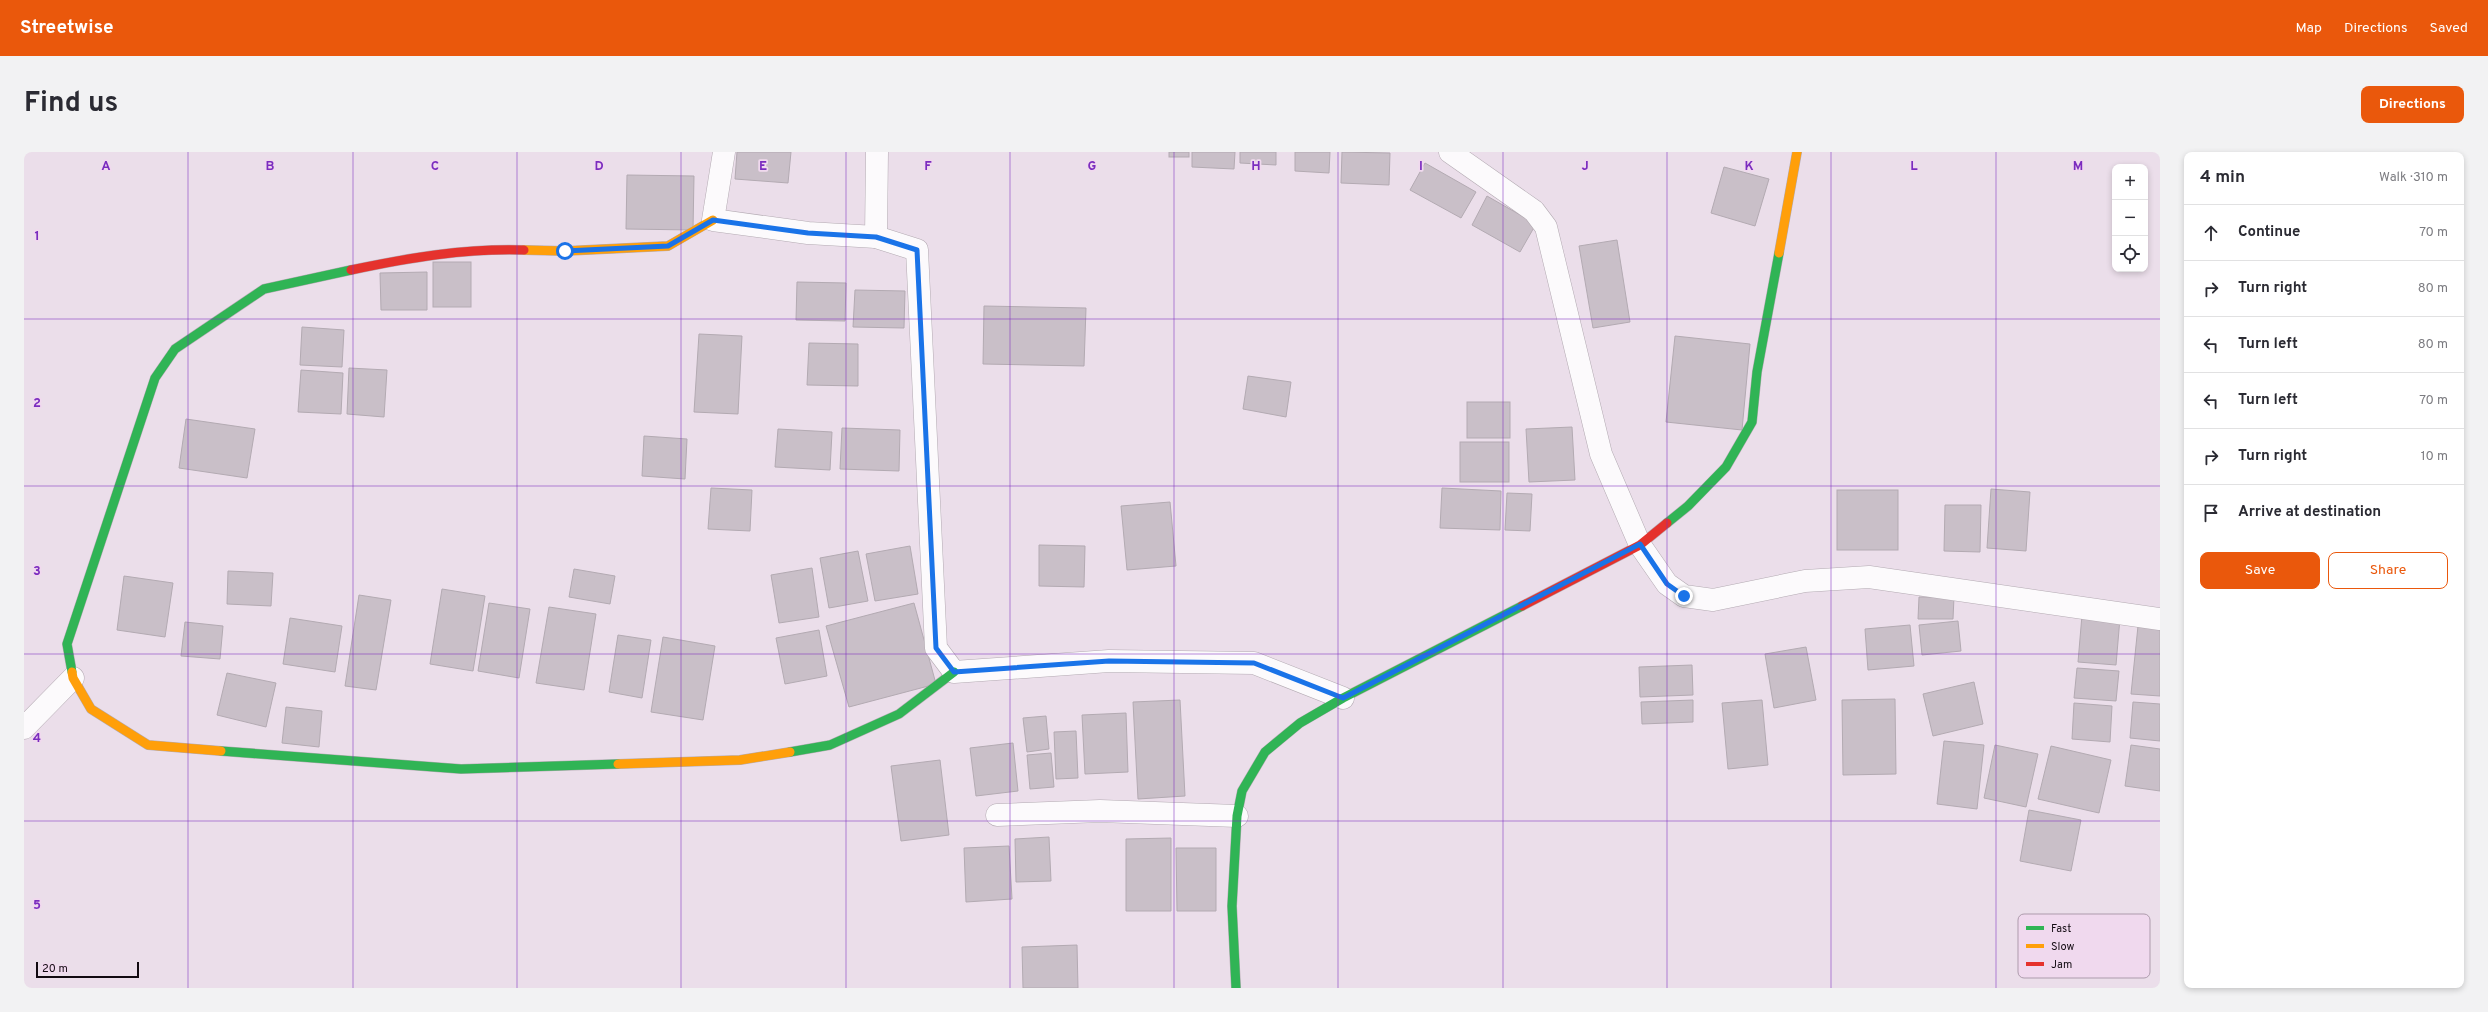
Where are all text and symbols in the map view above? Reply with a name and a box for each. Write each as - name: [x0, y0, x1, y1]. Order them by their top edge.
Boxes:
- text: Streetwise: [20, 16, 113, 40]
- text: Map: [2296, 20, 2322, 37]
- text: Directions: [2344, 20, 2408, 37]
- text: Saved: [2430, 20, 2468, 37]
- text: Find us: [24, 86, 118, 122]
- button: Directions: [2361, 86, 2464, 123]
- text: A: [101, 159, 111, 175]
- text: B: [266, 159, 275, 175]
- text: C: [431, 159, 439, 175]
- text: D: [594, 159, 604, 175]
- text: E: [759, 159, 767, 175]
- text: F: [924, 159, 932, 175]
- text: G: [1088, 159, 1097, 175]
- text: H: [1251, 159, 1261, 175]
- text: I: [1419, 159, 1423, 175]
- text: J: [1581, 159, 1589, 175]
- text: K: [1744, 159, 1754, 175]
- text: L: [1910, 159, 1918, 175]
- text: M: [2073, 159, 2083, 175]
- map controls: [2112, 164, 2148, 272]
- button: +: [2112, 164, 2148, 200]
- text: 4 min: [2200, 167, 2245, 189]
- text: Walk · 310 m: [2379, 170, 2448, 186]
- button: −: [2112, 200, 2148, 236]
- icon: ahead: [2200, 222, 2222, 244]
- text: Continue: [2238, 223, 2300, 242]
- text: 70 m: [2419, 225, 2448, 241]
- text: 1: [34, 229, 40, 245]
- button: locate: [2112, 236, 2148, 272]
- route start: [556, 242, 574, 260]
- icon: right: [2200, 278, 2222, 300]
- text: Turn right: [2238, 279, 2307, 298]
- text: 80 m: [2418, 281, 2448, 297]
- icon: left: [2200, 334, 2222, 356]
- text: Turn left: [2238, 335, 2298, 354]
- text: 80 m: [2418, 337, 2448, 353]
- icon: left: [2200, 390, 2222, 412]
- text: Turn left: [2238, 391, 2298, 410]
- text: 70 m: [2419, 393, 2448, 409]
- text: 2: [33, 396, 41, 412]
- icon: right: [2200, 446, 2222, 468]
- text: Turn right: [2238, 447, 2307, 466]
- text: 10 m: [2421, 449, 2448, 465]
- icon: arrive: [2200, 502, 2222, 524]
- text: Arrive at destination: [2238, 503, 2381, 522]
- button: Save: [2200, 552, 2320, 589]
- button: Share: [2328, 552, 2448, 589]
- text: 3: [33, 564, 41, 580]
- route end: [1675, 587, 1693, 605]
- text: 4: [33, 731, 41, 747]
- text: 5: [33, 898, 41, 914]
- legend: [2018, 914, 2150, 978]
- text: Fast: [2051, 922, 2071, 936]
- text: Slow: [2051, 940, 2074, 954]
- text: Jam: [2051, 958, 2072, 972]
- scale bar: [36, 960, 139, 979]
- text: 20 m: [42, 962, 68, 976]

